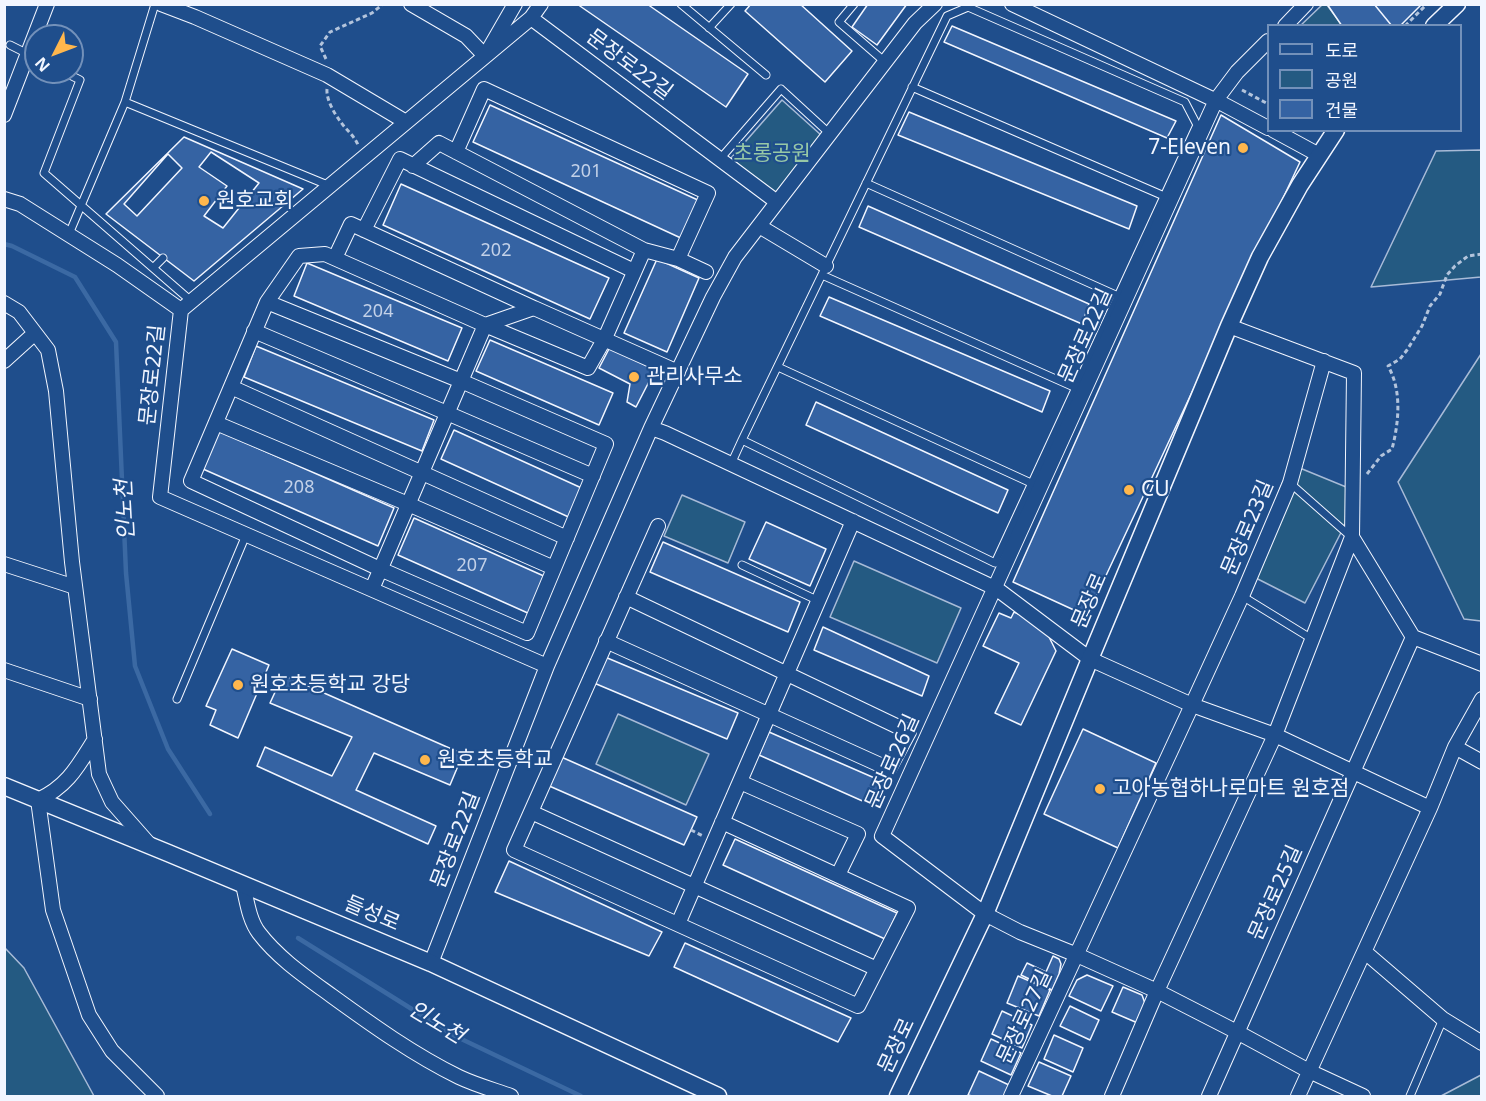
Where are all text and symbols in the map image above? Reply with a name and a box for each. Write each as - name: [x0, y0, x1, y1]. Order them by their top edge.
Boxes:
- north arrow: [24, 24, 84, 84]
- street label: 문장로22길: [581, 24, 677, 106]
- legend: [1267, 24, 1462, 132]
- text: 도로: [1325, 38, 1358, 62]
- text: N: [30, 53, 55, 77]
- text: 공원: [1325, 68, 1358, 92]
- text: 건물: [1325, 98, 1358, 122]
- place label: 7-Eleven: [1148, 135, 1231, 161]
- park label: 초롱공원: [733, 141, 811, 167]
- marker: 7-Eleven: [1236, 141, 1250, 155]
- house number: 201: [571, 161, 601, 183]
- place label: 원호교회: [216, 188, 293, 214]
- marker: 원호교회: [197, 194, 211, 208]
- house number: 202: [481, 240, 511, 262]
- street label: 문장로22길: [1054, 285, 1118, 387]
- house number: 204: [363, 301, 393, 323]
- street label: 문장로22길: [135, 323, 171, 427]
- place label: 관리사무소: [646, 364, 743, 390]
- marker: 관리사무소: [627, 370, 641, 384]
- street label: 문장로23길: [1217, 476, 1279, 580]
- house number: 208: [284, 477, 314, 499]
- place label: CU: [1141, 477, 1170, 503]
- water label: 인노천: [111, 479, 141, 541]
- marker: CU: [1122, 483, 1136, 497]
- house number: 207: [457, 555, 487, 577]
- street label: 문장로: [1067, 569, 1113, 633]
- place label: 원호초등학교 강당: [250, 672, 410, 698]
- marker: 원호초등학교 강당: [231, 678, 245, 692]
- street label: 문장로26길: [861, 711, 925, 813]
- place label: 원호초등학교: [437, 747, 553, 773]
- marker: 원호초등학교: [418, 753, 432, 767]
- place label: 고아농협하나로마트 원호점: [1112, 776, 1349, 802]
- marker: 고아농협하나로마트 원호점: [1093, 782, 1107, 796]
- street label: 문장로22길: [426, 788, 486, 892]
- street label: 문장로25길: [1244, 842, 1308, 944]
- street label: 들성로: [340, 891, 404, 937]
- street label: 문장로27길: [992, 966, 1058, 1068]
- water label: 인노천: [403, 996, 469, 1050]
- street label: 문장로: [873, 1014, 921, 1078]

